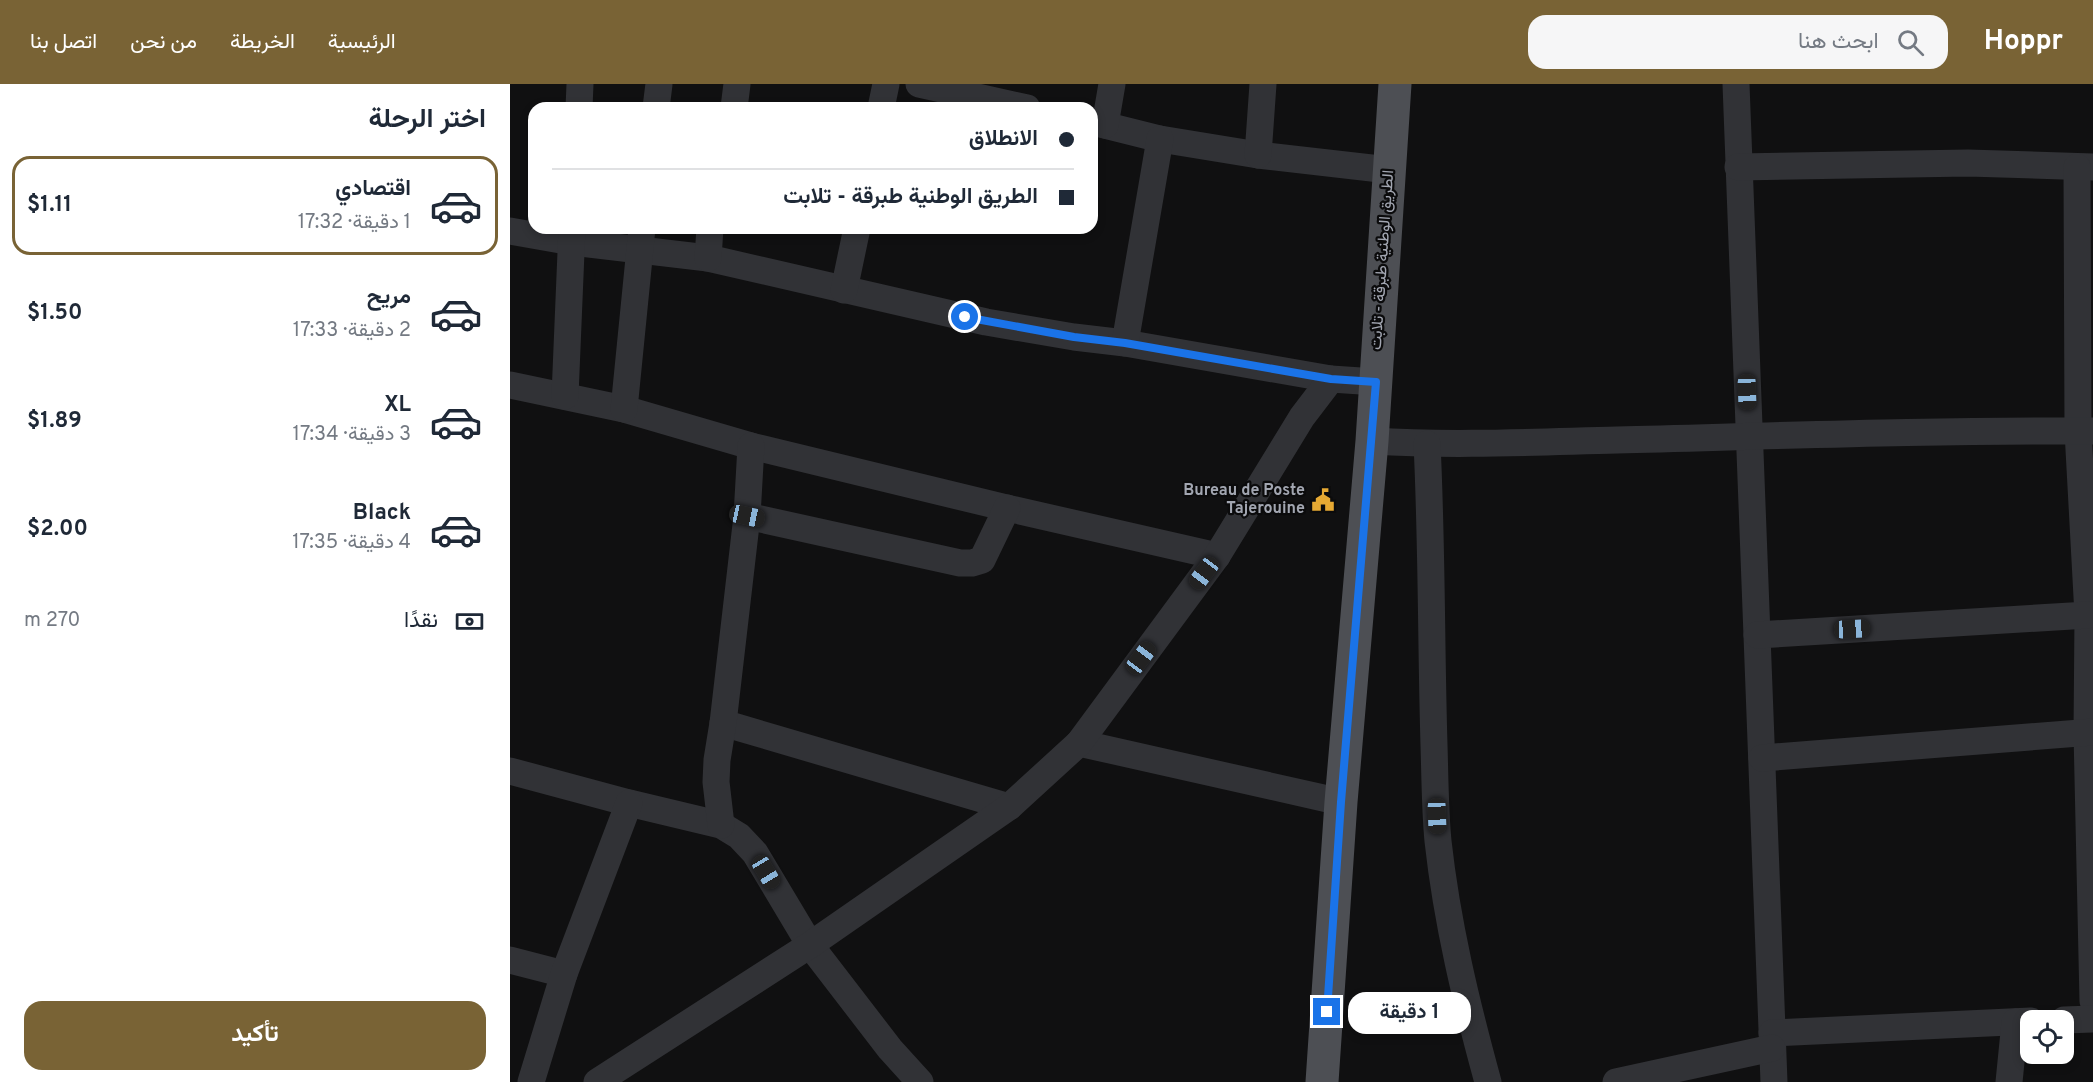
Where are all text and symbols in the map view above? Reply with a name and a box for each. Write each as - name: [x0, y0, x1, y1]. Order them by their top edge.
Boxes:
- search box: [1528, 15, 1948, 69]
- text: Hoppr: [1984, 24, 2063, 60]
- icon: search: [1894, 26, 1927, 59]
- text: اتصل بنا: [30, 29, 97, 56]
- text: من نحن: [130, 29, 197, 56]
- text: الخريطة: [230, 29, 295, 56]
- text: الرئيسية: [328, 29, 396, 56]
- text: ابحث هنا: [1798, 29, 1879, 56]
- text: اختر الرحلة: [369, 103, 486, 137]
- text: الانطلاق: [969, 126, 1038, 153]
- street label: الطريق الوطنية طبرقة - تلابت: [1367, 169, 1399, 351]
- text: اقتصادي: [335, 176, 411, 203]
- icon: car: [429, 179, 483, 233]
- text: الطريق الوطنية طبرقة - تلابت: [783, 184, 1038, 211]
- text: $1.11: [27, 192, 72, 219]
- text: 1 دقيقة · 17:32: [298, 210, 411, 236]
- text: مريح: [367, 284, 411, 311]
- icon: car: [429, 287, 483, 341]
- text: $1.50: [27, 300, 82, 327]
- route start: [951, 303, 978, 330]
- text: 2 دقيقة · 17:33: [293, 318, 411, 344]
- car: [1737, 374, 1757, 410]
- text: XL: [384, 392, 411, 419]
- icon: car: [429, 395, 483, 449]
- text: $1.89: [27, 408, 82, 435]
- text: 3 دقيقة · 17:34: [293, 422, 411, 448]
- place label: Bureau de Poste Tajerouine: [1183, 481, 1305, 519]
- public building icon: Bureau de Poste Tajerouine: [1310, 487, 1336, 513]
- text: Black: [353, 500, 411, 527]
- icon: car: [429, 503, 483, 557]
- car: [728, 503, 766, 529]
- text: $2.00: [27, 516, 88, 543]
- text: 4 دقيقة · 17:35: [292, 530, 411, 556]
- car: [1186, 553, 1222, 593]
- icon: cash: [453, 605, 486, 638]
- text: 270 m: [24, 608, 80, 634]
- text: نقدًا: [404, 608, 438, 635]
- car: [1834, 619, 1870, 639]
- car: [1123, 638, 1159, 678]
- car: [1427, 798, 1447, 834]
- car: [749, 852, 783, 892]
- callout: 1 دقيقة: [1348, 991, 1471, 1033]
- route end: [1313, 998, 1340, 1025]
- text: 1 دقيقة: [1379, 1000, 1440, 1026]
- button: تأكيد: [24, 1001, 486, 1070]
- map controls: [2020, 1010, 2074, 1064]
- button: locate: [2020, 1010, 2074, 1064]

